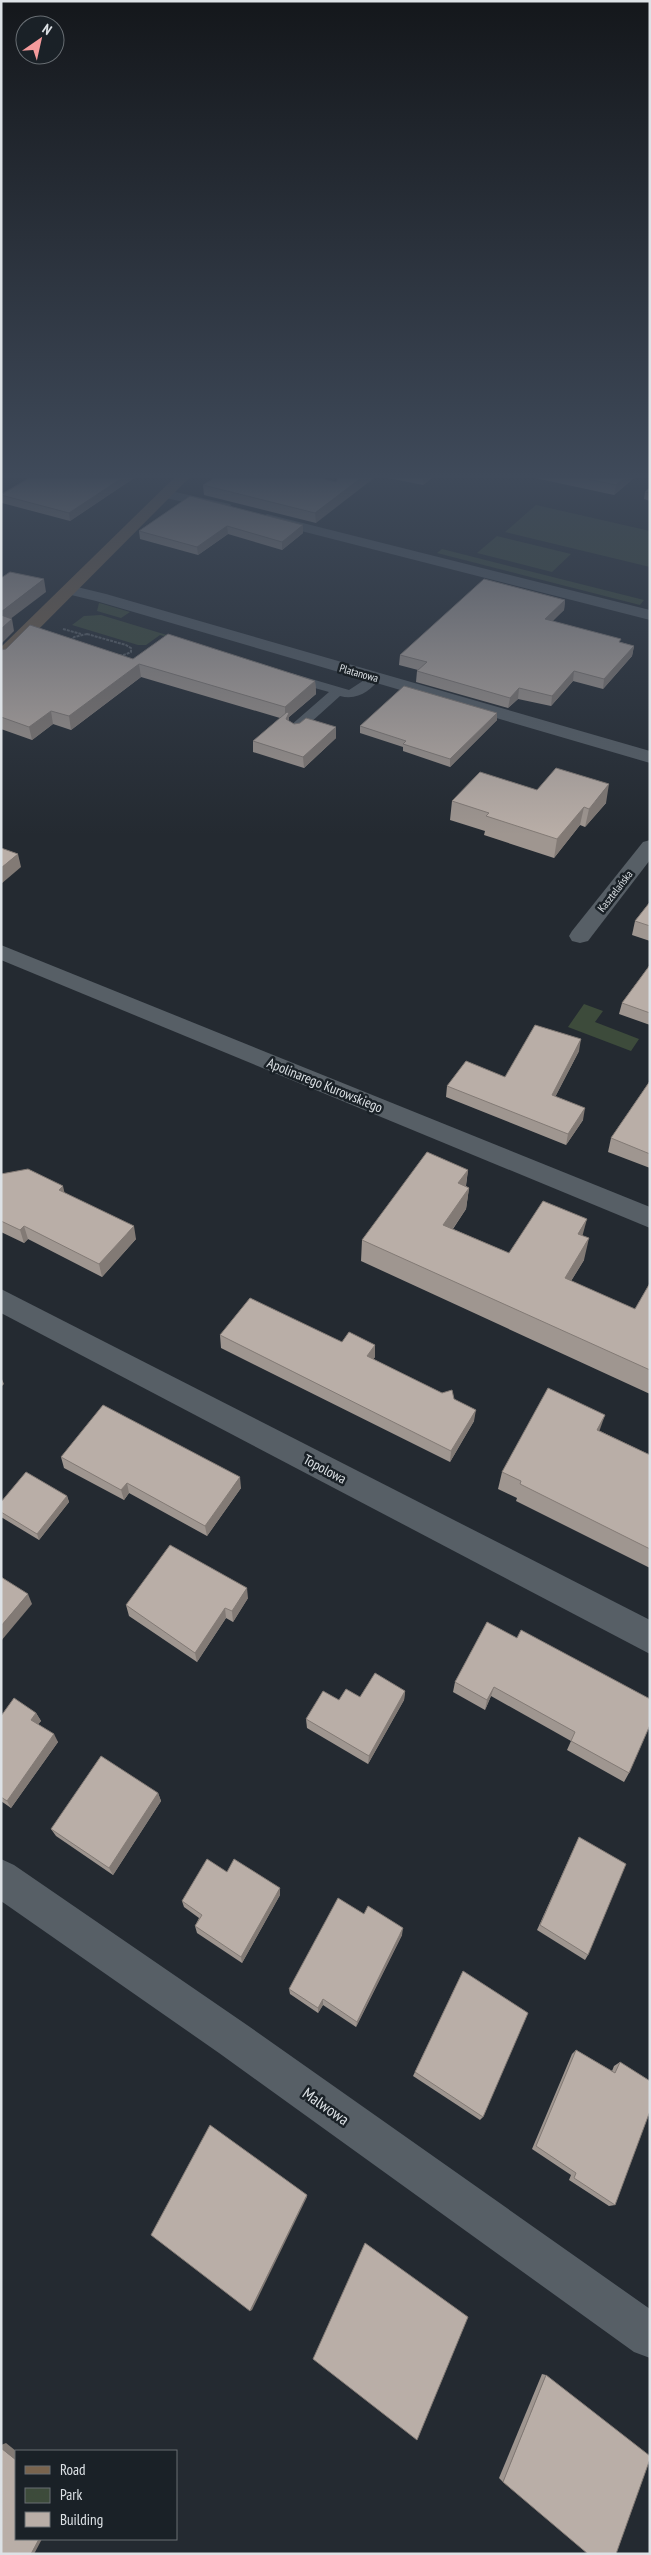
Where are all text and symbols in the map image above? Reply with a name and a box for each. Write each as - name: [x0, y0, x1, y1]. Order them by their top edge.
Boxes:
- north arrow: [15, 15, 65, 65]
- text: N: [39, 20, 55, 39]
- street label: Platanowa: [338, 661, 380, 685]
- street label: Kasztelańska: [594, 867, 636, 915]
- street label: Apolinarego Kurowskiego: [265, 1054, 385, 1116]
- street label: Topolowa: [300, 1450, 350, 1488]
- street label: Malwowa: [299, 2083, 353, 2129]
- legend: [15, 2450, 178, 2540]
- text: Road: [60, 2460, 86, 2479]
- text: Park: [60, 2485, 82, 2504]
- text: Building: [60, 2510, 103, 2529]

